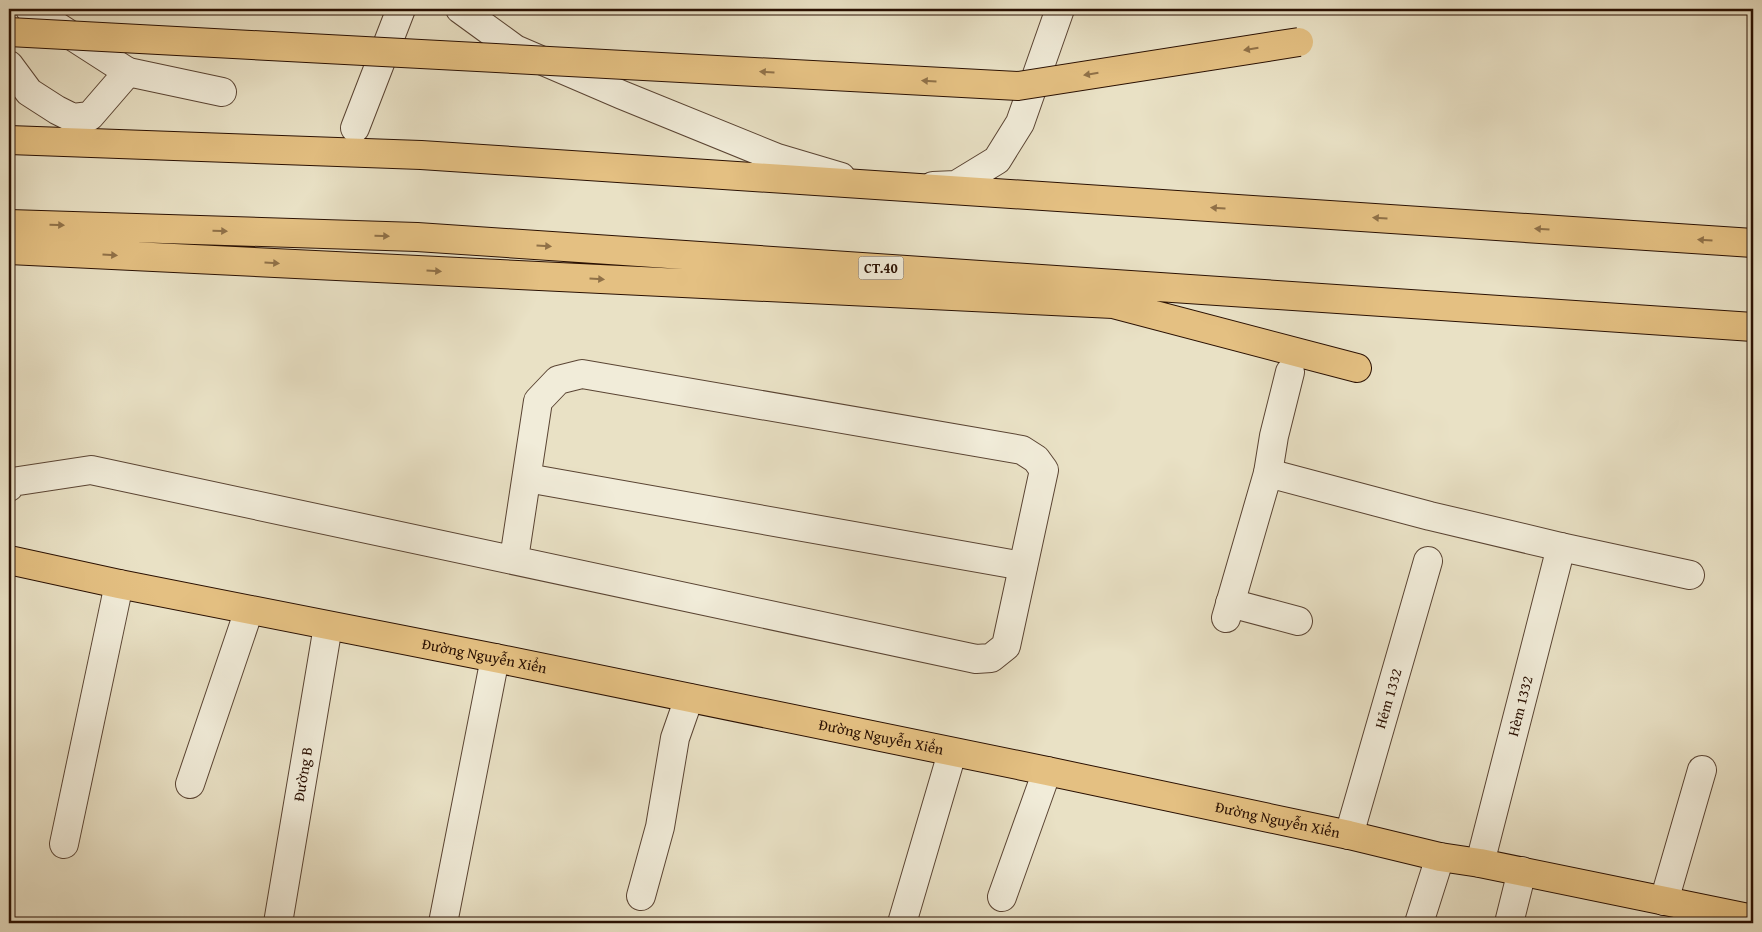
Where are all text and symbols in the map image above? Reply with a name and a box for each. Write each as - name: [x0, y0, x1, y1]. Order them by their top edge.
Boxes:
- one-way arrow: [1243, 46, 1259, 54]
- one-way arrow: [759, 68, 775, 76]
- one-way arrow: [1082, 71, 1098, 79]
- one-way arrow: [921, 76, 937, 84]
- one-way arrow: [1210, 203, 1226, 211]
- one-way arrow: [1372, 214, 1388, 222]
- one-way arrow: [50, 222, 66, 230]
- one-way arrow: [1534, 225, 1550, 233]
- one-way arrow: [212, 227, 228, 235]
- one-way arrow: [375, 233, 391, 241]
- one-way arrow: [1696, 236, 1712, 244]
- one-way arrow: [537, 242, 553, 250]
- one-way arrow: [102, 251, 118, 259]
- road number: CT.40: [858, 256, 904, 280]
- one-way arrow: [264, 259, 280, 267]
- one-way arrow: [427, 267, 443, 275]
- one-way arrow: [589, 275, 605, 283]
- street label: Đường Nguyễn Xiển: [420, 633, 549, 678]
- street label: Hẻm 1332: [1369, 666, 1406, 731]
- street label: Hèm 1332: [1502, 674, 1538, 738]
- street label: Đường Nguyễn Xiển: [817, 714, 946, 760]
- street label: Đường B: [288, 745, 317, 803]
- street label: Đường Nguyễn Xiển: [1213, 796, 1343, 843]

